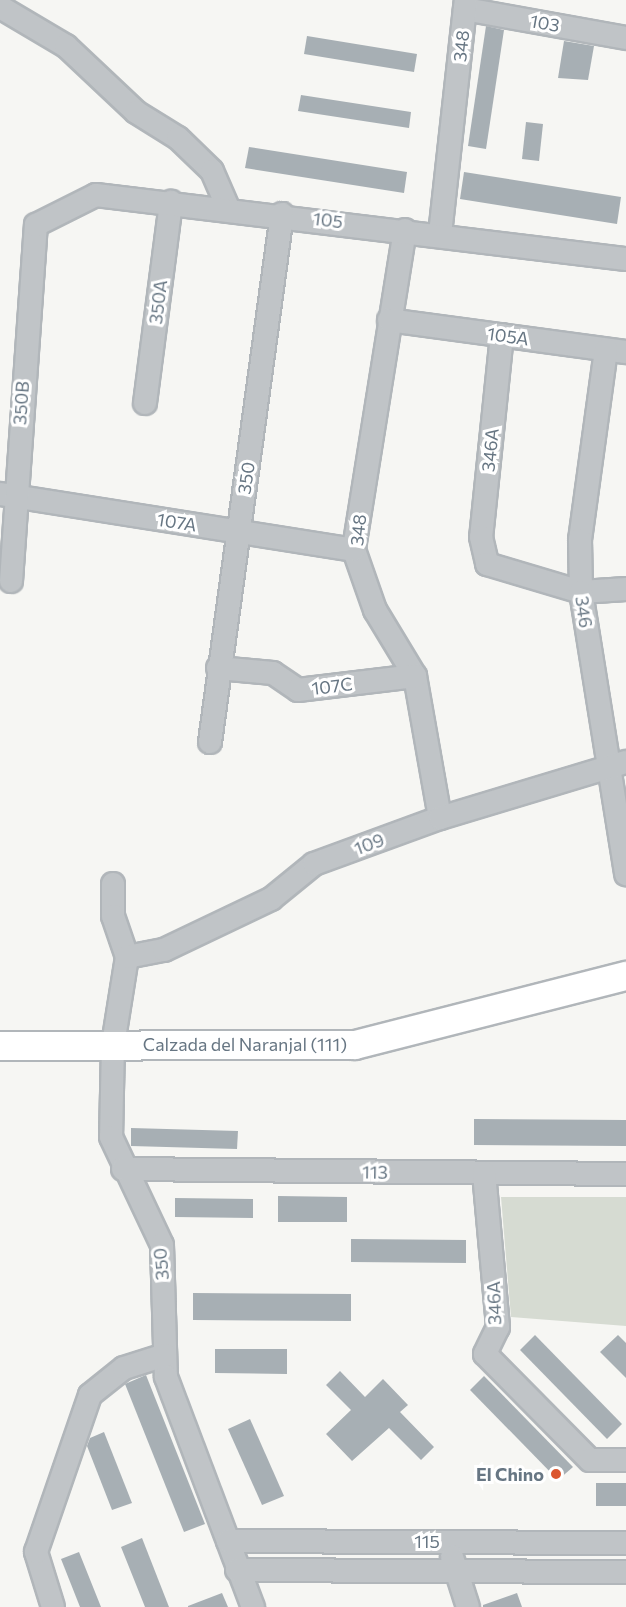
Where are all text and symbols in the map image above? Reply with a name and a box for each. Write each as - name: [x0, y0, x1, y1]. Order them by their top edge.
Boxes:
- street label: 103: [529, 10, 561, 36]
- street label: 348: [449, 29, 473, 63]
- street label: 105: [312, 207, 344, 233]
- street label: 350A: [145, 279, 171, 325]
- street label: 105A: [486, 322, 530, 350]
- street label: 350B: [9, 380, 33, 426]
- street label: 346A: [477, 427, 503, 473]
- street label: 350: [233, 460, 259, 496]
- street label: 107A: [156, 508, 198, 536]
- street label: 348: [346, 513, 370, 547]
- street label: 346: [571, 595, 597, 629]
- street label: 107C: [310, 673, 354, 699]
- street label: 109: [351, 829, 387, 859]
- street label: Calzada del Naranjal (111): [143, 1033, 347, 1055]
- street label: 113: [362, 1161, 388, 1183]
- street label: 350: [149, 1247, 173, 1281]
- street label: 346A: [482, 1281, 506, 1325]
- place label: El Chino: [476, 1463, 544, 1485]
- marker: El Chino: [549, 1467, 563, 1481]
- street label: 115: [414, 1530, 440, 1552]

